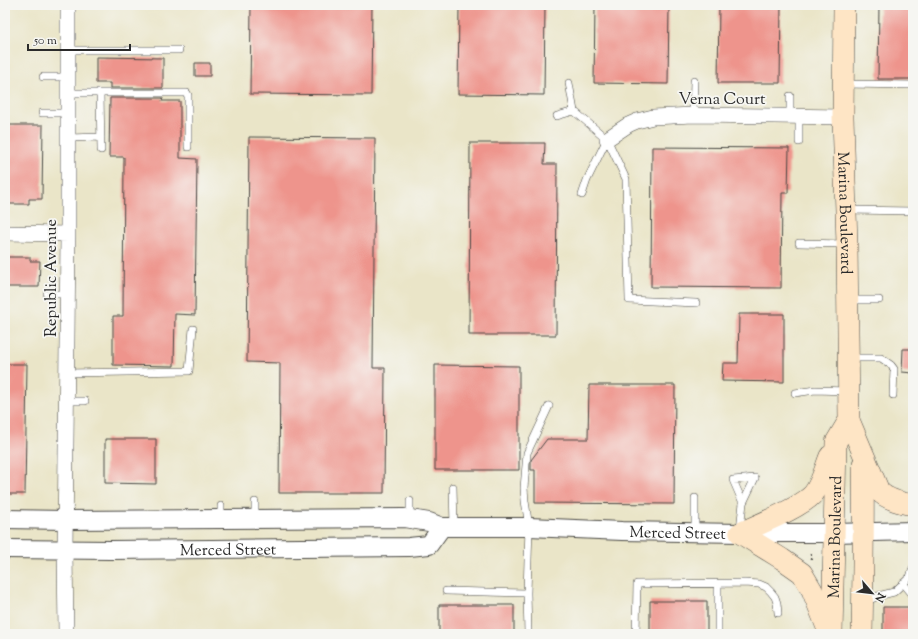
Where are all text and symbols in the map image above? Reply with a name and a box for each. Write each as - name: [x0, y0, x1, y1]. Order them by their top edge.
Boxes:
- scale bar: [28, 26, 130, 52]
- text: 50 m: [33, 32, 57, 50]
- street label: Verna Court: [679, 89, 766, 112]
- street label: Marina Boulevard: [830, 151, 856, 275]
- street label: Republic Avenue: [41, 219, 64, 337]
- street label: Marina Boulevard: [824, 475, 849, 599]
- street label: Merced Street: [629, 522, 727, 547]
- street label: Merced Street: [180, 539, 277, 563]
- north arrow: [852, 573, 892, 613]
- text: N: [871, 589, 890, 605]

